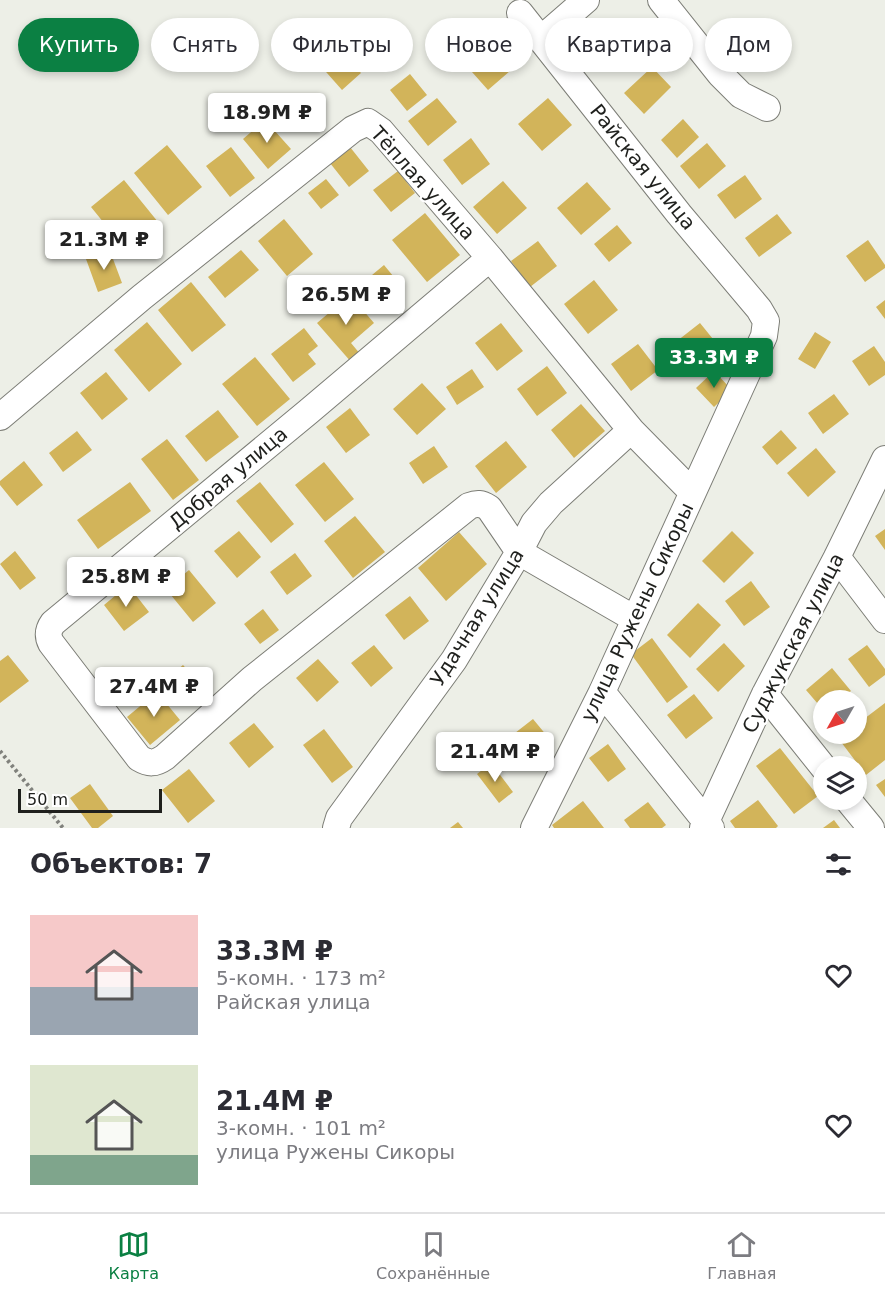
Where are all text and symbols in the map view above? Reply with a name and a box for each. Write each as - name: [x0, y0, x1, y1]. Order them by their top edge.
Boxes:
- chip: Купить: [18, 18, 139, 72]
- chip: Снять: [151, 18, 259, 72]
- chip: Фильтры: [271, 18, 413, 72]
- chip: Новое: [425, 18, 533, 72]
- chip: Квартира: [545, 18, 693, 72]
- chip: Дом: [705, 18, 792, 72]
- pin: 18.9M ₽: [212, 93, 322, 144]
- street label: Райская улица: [585, 99, 701, 235]
- text: 18.9M ₽: [222, 100, 312, 124]
- street label: Тёплая улица: [365, 121, 480, 245]
- pin: 21.3M ₽: [49, 220, 159, 271]
- text: 21.3M ₽: [59, 227, 149, 251]
- pin: 26.5M ₽: [291, 275, 401, 326]
- text: 26.5M ₽: [301, 282, 391, 306]
- pin: 33.3M ₽: [659, 338, 769, 389]
- text: 33.3M ₽: [669, 345, 759, 369]
- street label: Добрая улица: [164, 422, 292, 534]
- street label: улица Ружены Сикоры: [576, 499, 698, 725]
- street label: Удачная улица: [425, 544, 529, 690]
- street label: Суджукская улица: [737, 549, 849, 737]
- pin: 25.8M ₽: [71, 557, 181, 608]
- text: 25.8M ₽: [81, 564, 171, 588]
- pin: 27.4M ₽: [99, 667, 209, 718]
- text: 27.4M ₽: [109, 674, 199, 698]
- north arrow: [813, 690, 867, 744]
- map controls: [813, 690, 867, 810]
- pin: 21.4M ₽: [440, 732, 550, 783]
- text: 21.4M ₽: [450, 739, 540, 763]
- button: layers: [813, 756, 867, 810]
- scale bar: [18, 786, 162, 814]
- text: 50 m: [27, 790, 68, 809]
- icon: filters: [822, 848, 855, 881]
- text: Объектов: 7: [30, 849, 212, 879]
- text: 33.3M ₽: [216, 936, 333, 966]
- icon: home: [78, 939, 150, 1011]
- icon: heart: [822, 959, 855, 992]
- text: 5-комн. · 173 m²: [216, 966, 386, 990]
- text: Райская улица: [216, 990, 371, 1014]
- text: 21.4M ₽: [216, 1086, 333, 1116]
- icon: home: [78, 1089, 150, 1161]
- icon: heart: [822, 1109, 855, 1142]
- text: 3-комн. · 101 m²: [216, 1116, 386, 1140]
- text: улица Ружены Сикоры: [216, 1140, 455, 1164]
- tab: Карта: [109, 1228, 159, 1283]
- tab: Сохранённые: [376, 1228, 490, 1283]
- tab: Главная: [707, 1228, 776, 1283]

